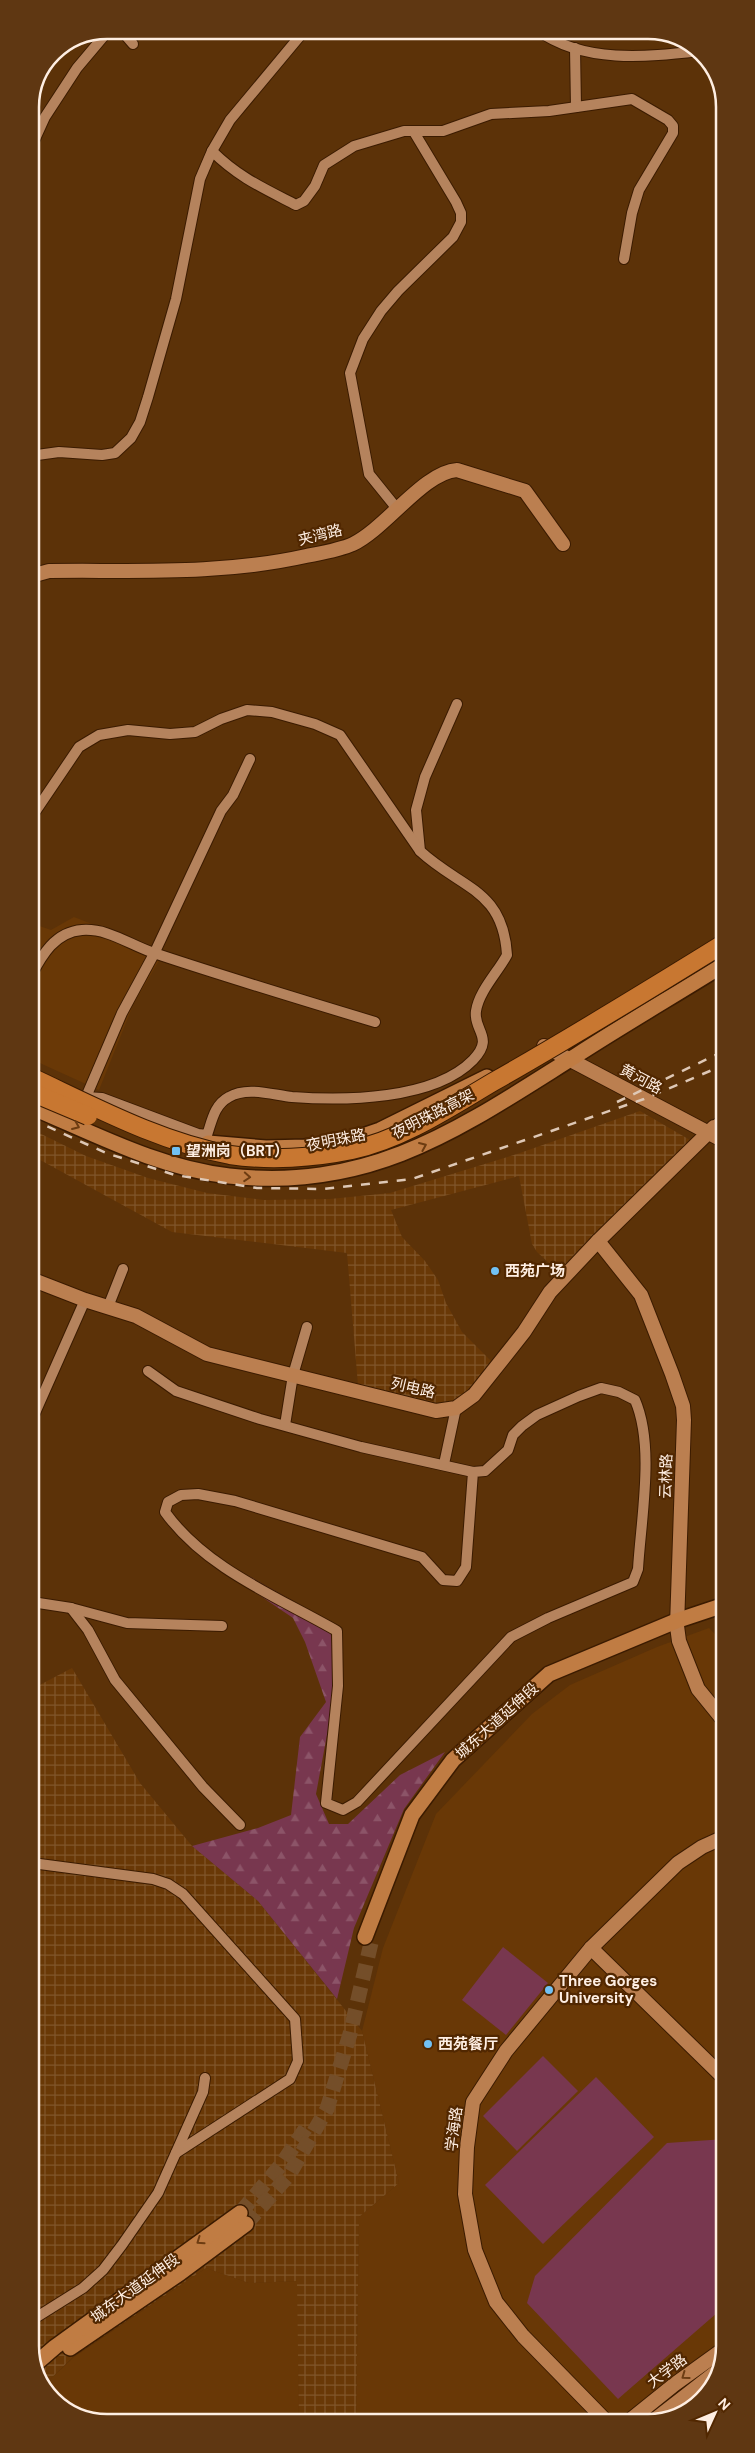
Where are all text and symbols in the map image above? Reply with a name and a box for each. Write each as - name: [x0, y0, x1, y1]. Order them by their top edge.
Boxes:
- street label: 夹湾路: [296, 520, 344, 550]
- street label: 黄河路: [616, 1060, 666, 1098]
- street label: 夜明珠路高架: [388, 1085, 478, 1143]
- one-way arrow: [71, 1120, 80, 1130]
- street label: 夜明珠路: [305, 1124, 367, 1156]
- place label: 望洲岗（BRT）: [186, 1141, 289, 1161]
- one-way arrow: [418, 1142, 427, 1152]
- marker: 望洲岗（BRT）: [170, 1145, 182, 1157]
- one-way arrow: [244, 1171, 252, 1182]
- place label: 西苑广场: [505, 1261, 565, 1281]
- marker: 西苑广场: [489, 1265, 501, 1277]
- street label: 列电路: [389, 1373, 437, 1403]
- street label: 云林路: [655, 1453, 677, 1499]
- street label: 城东大道延伸段: [451, 1678, 543, 1764]
- place label: Three Gorges University: [559, 1971, 657, 2008]
- marker: Three Gorges University: [543, 1984, 555, 1996]
- place label: 西苑餐厅: [438, 2034, 498, 2054]
- marker: 西苑餐厅: [422, 2038, 434, 2050]
- street label: 学海路: [441, 2105, 467, 2153]
- one-way arrow: [196, 2235, 206, 2244]
- street label: 城东大道延伸段: [87, 2249, 183, 2327]
- street label: 大学路: [643, 2349, 691, 2393]
- one-way arrow: [681, 2370, 691, 2379]
- north arrow: [690, 2388, 740, 2438]
- text: N: [714, 2394, 734, 2414]

